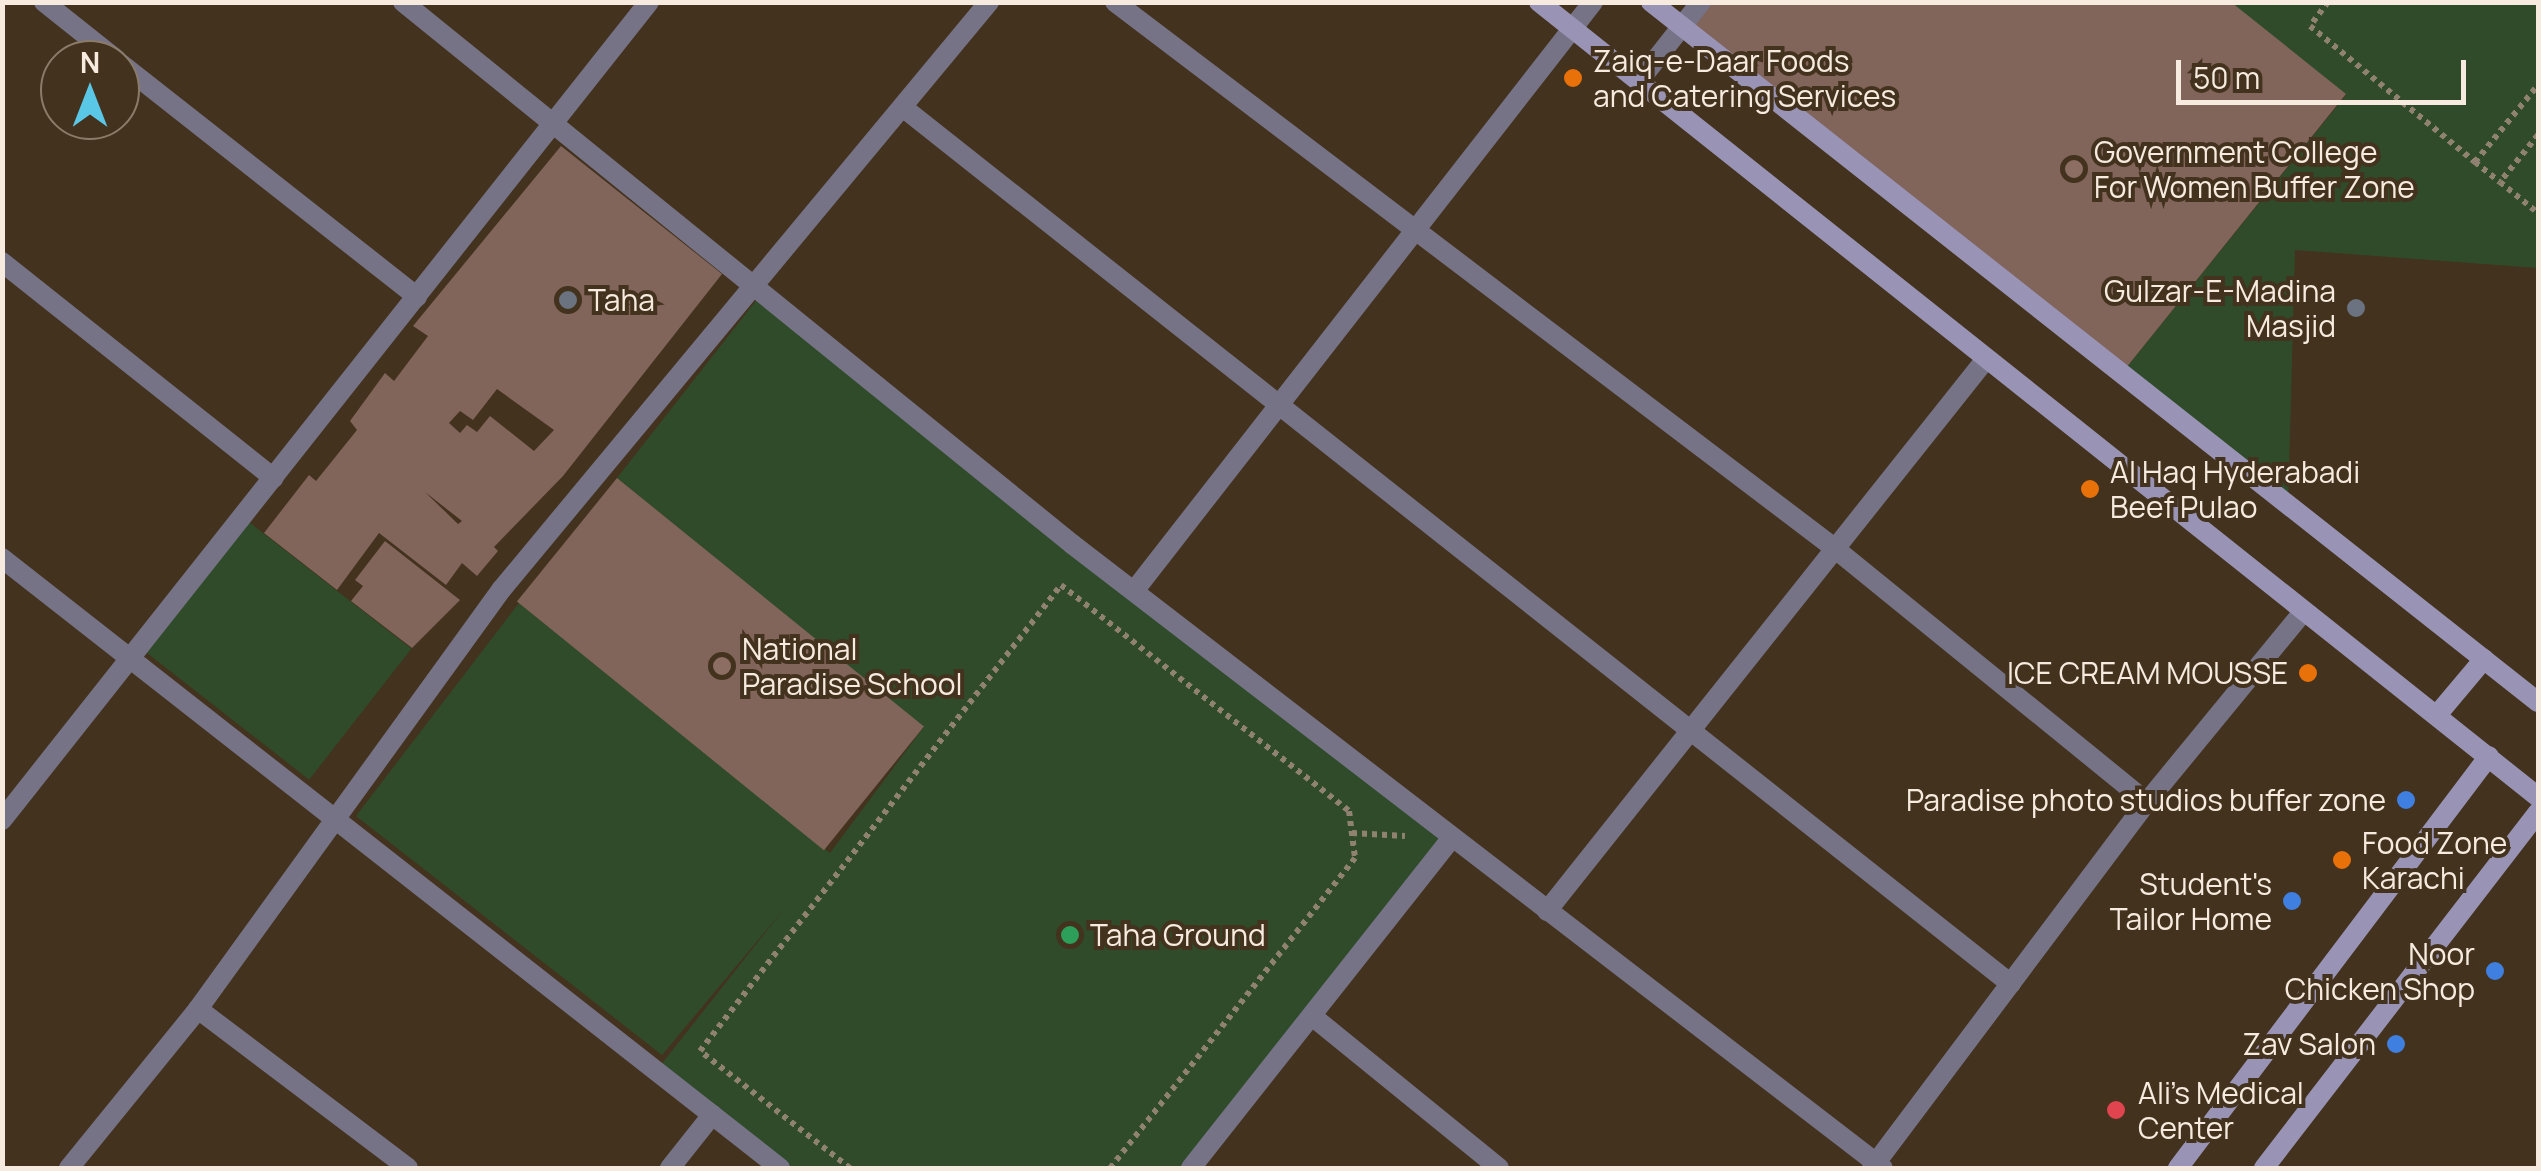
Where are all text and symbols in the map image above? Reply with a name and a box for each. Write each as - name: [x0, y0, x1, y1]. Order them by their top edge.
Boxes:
- north arrow: [40, 40, 140, 140]
- scale bar: [2181, 40, 2471, 102]
- text: N: [80, 43, 100, 81]
- place label: Zaiq-e-Daar Foods and Catering Services: [1593, 43, 1896, 114]
- text: 50 m: [2193, 57, 2260, 98]
- marker: Zaiq-e-Daar Foods and Catering Services: [1562, 67, 1584, 89]
- place label: Government College For Women Buffer Zone: [2094, 134, 2415, 204]
- marker: Government College For Women Buffer Zone: [2063, 158, 2085, 180]
- place label: Gulzar-E-Madina Masjid: [2104, 273, 2336, 344]
- place label: Taha: [588, 282, 655, 318]
- marker: Taha: [557, 289, 579, 311]
- marker: Gulzar-E-Madina Masjid: [2345, 297, 2367, 319]
- place label: Al Haq Hyderabadi Beef Pulao: [2110, 454, 2360, 524]
- marker: Al Haq Hyderabadi Beef Pulao: [2079, 478, 2101, 500]
- place label: National Paradise School: [742, 631, 962, 702]
- marker: National Paradise School: [711, 655, 733, 677]
- place label: ICE CREAM MOUSSE: [2007, 655, 2288, 691]
- marker: ICE CREAM MOUSSE: [2297, 662, 2319, 684]
- place label: Paradise photo studios buffer zone: [1906, 782, 2386, 818]
- marker: Paradise photo studios buffer zone: [2395, 789, 2417, 811]
- place label: Food Zone Karachi: [2362, 825, 2507, 896]
- marker: Food Zone Karachi: [2331, 849, 2353, 871]
- place label: Student's Tailor Home: [2110, 866, 2272, 936]
- marker: Student's Tailor Home: [2281, 890, 2303, 912]
- place label: Taha Ground: [1090, 917, 1266, 953]
- marker: Taha Ground: [1059, 924, 1081, 946]
- place label: Noor Chicken Shop: [2285, 936, 2475, 1006]
- marker: Noor Chicken Shop: [2484, 960, 2506, 982]
- place label: Zav Salon: [2243, 1026, 2376, 1062]
- marker: Zav Salon: [2385, 1033, 2407, 1055]
- place label: Ali's Medical Center: [2138, 1075, 2304, 1146]
- marker: Ali's Medical Center: [2103, 1097, 2129, 1123]

